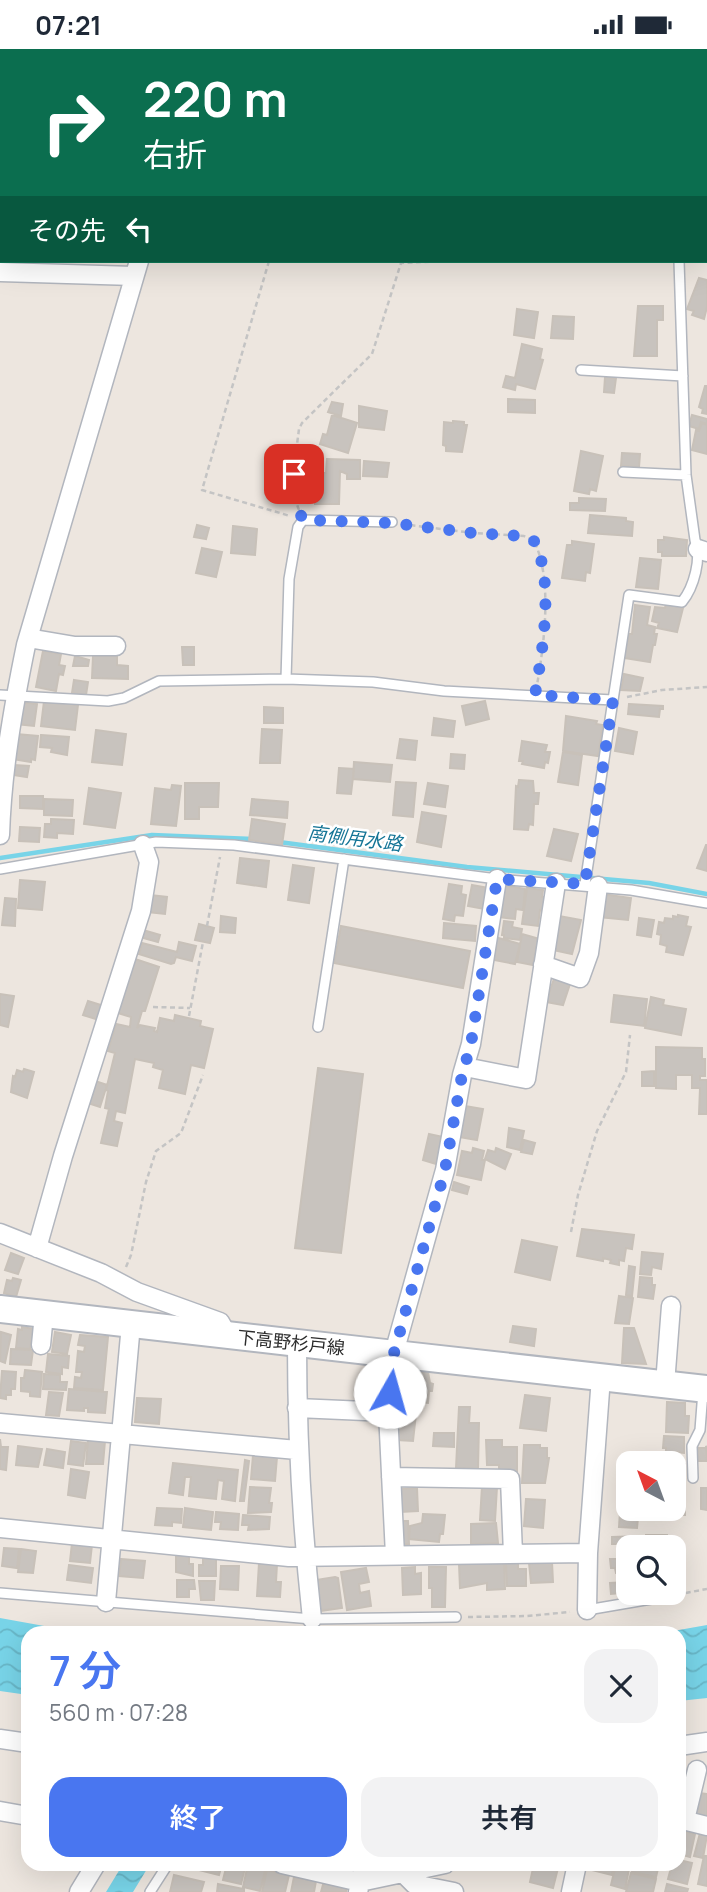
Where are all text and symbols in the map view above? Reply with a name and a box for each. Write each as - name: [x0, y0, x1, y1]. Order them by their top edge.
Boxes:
- text: 07:21: [35, 7, 102, 43]
- text: 220 m: [143, 65, 287, 132]
- icon: right: [28, 77, 119, 168]
- text: 右折: [143, 132, 207, 176]
- icon: left: [120, 210, 158, 248]
- text: その先: [28, 212, 106, 248]
- pin: [264, 444, 324, 504]
- icon: arrive: [275, 455, 313, 493]
- water label: 南側用水路: [306, 819, 406, 857]
- street label: 下高野杉戸線: [236, 1324, 346, 1360]
- position arrow: [353, 1355, 427, 1429]
- north arrow: [616, 1451, 686, 1521]
- map controls: [616, 1451, 686, 1605]
- button: search: [616, 1535, 686, 1605]
- text: 7 分: [49, 1641, 121, 1699]
- button: close: [584, 1649, 658, 1723]
- text: 560 m · 07:28: [49, 1696, 188, 1728]
- button: 終了: [49, 1777, 347, 1857]
- button: 共有: [361, 1777, 658, 1857]

